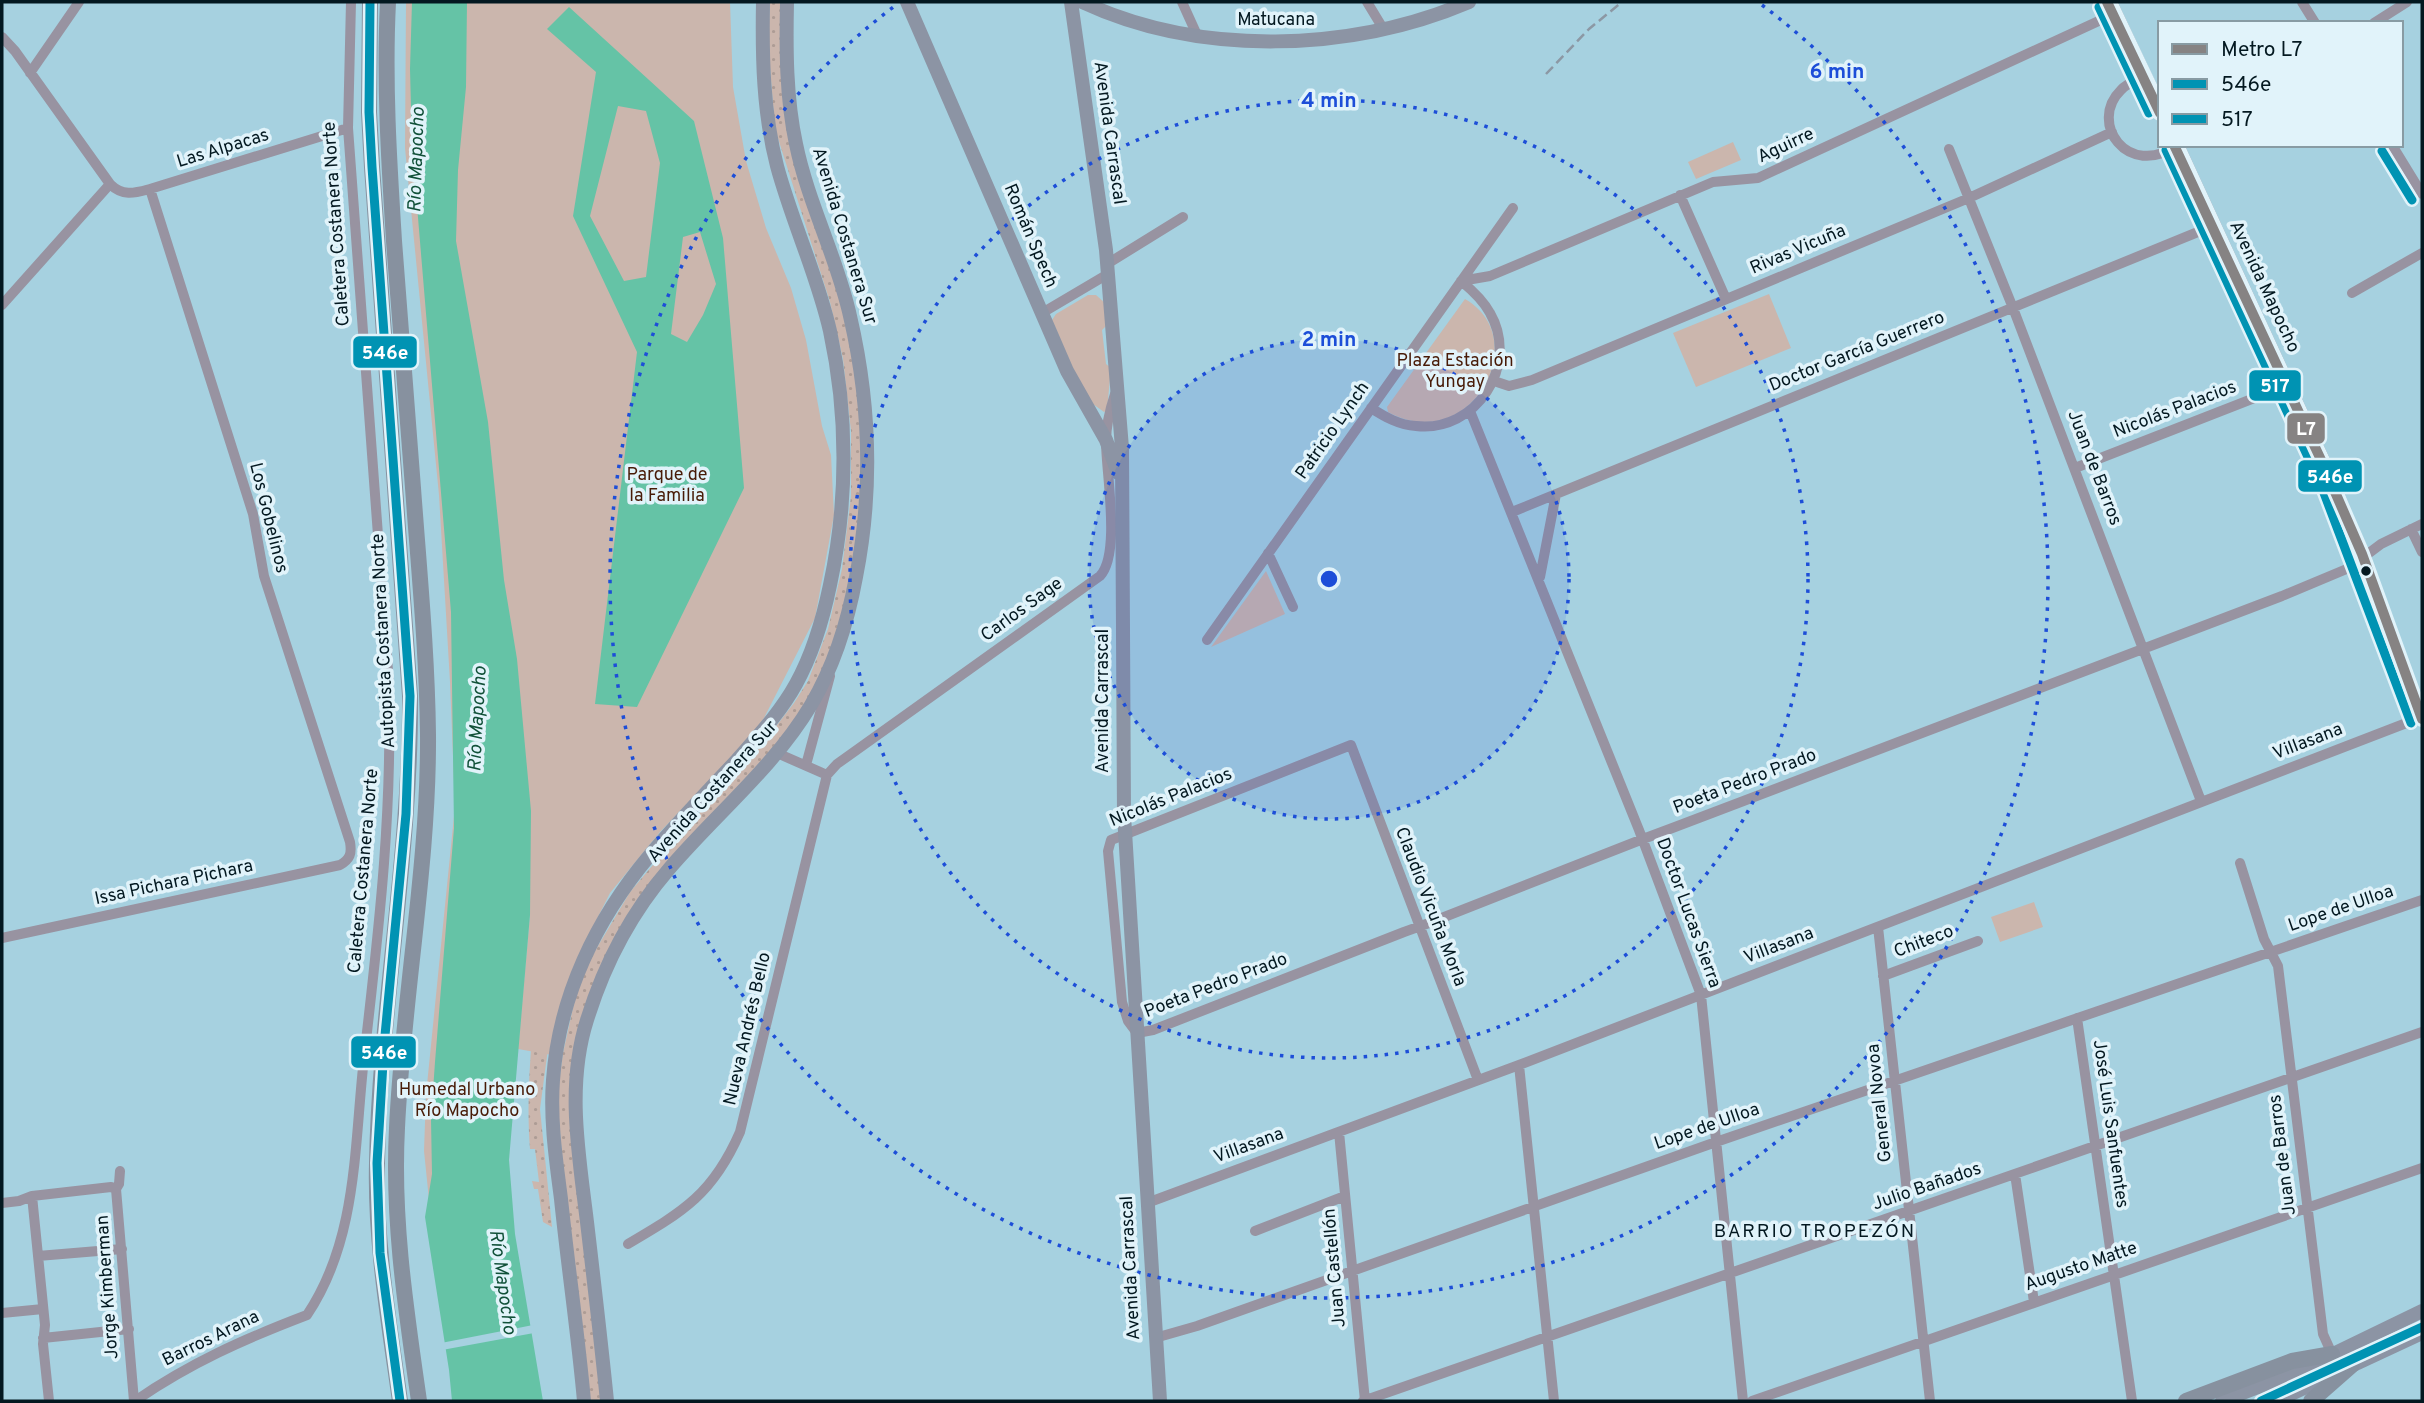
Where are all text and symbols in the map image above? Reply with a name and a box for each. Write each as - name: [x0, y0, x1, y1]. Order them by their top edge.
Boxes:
- street label: Matucana: [1237, 9, 1315, 32]
- legend: [2158, 21, 2403, 147]
- text: Metro L7: [2221, 37, 2302, 64]
- text: 6 min: [1810, 59, 1864, 86]
- street label: Avenida Carrascal: [1088, 60, 1130, 206]
- text: 546e: [2221, 72, 2271, 99]
- text: 4 min: [1301, 88, 1357, 115]
- water label: Río Mapocho: [403, 106, 431, 213]
- text: 517: [2221, 107, 2253, 134]
- street label: Caletera Costanera Norte: [318, 121, 356, 327]
- street label: Aguirre: [1754, 123, 1818, 169]
- street label: Las Alpacas: [174, 124, 272, 174]
- street label: Avenida Costanera Sur: [806, 145, 882, 327]
- street label: Román Spech: [998, 180, 1062, 292]
- street label: Avenida Mapocho: [2223, 217, 2305, 357]
- street label: Rivas Vicuña: [1747, 220, 1849, 280]
- street label: Doctor García Guerrero: [1766, 306, 1948, 398]
- text: 2 min: [1302, 327, 1356, 354]
- line badge: 546e: [352, 335, 418, 369]
- text: 546e: [362, 342, 408, 366]
- park label: Plaza Estación Yungay: [1396, 350, 1514, 394]
- line badge: 517: [2248, 369, 2302, 402]
- text: 517: [2260, 375, 2290, 399]
- street label: Nicolás Palacios: [2110, 376, 2240, 444]
- street label: Patricio Lynch: [1291, 378, 1375, 484]
- street label: Juan de Barros: [2061, 407, 2127, 529]
- line badge: L7: [2286, 412, 2326, 445]
- text: L7: [2296, 418, 2316, 442]
- line badge: 546e: [2297, 459, 2363, 493]
- street label: Los Gobelinos: [243, 460, 293, 576]
- park label: Parque de la Familia: [626, 464, 708, 508]
- text: 546e: [2307, 466, 2353, 490]
- street label: Autopista Costanera Norte: [367, 533, 401, 749]
- unlabelled marker: [2359, 564, 2373, 578]
- centre of rings: [1317, 567, 1341, 591]
- street label: Carlos Sage: [977, 573, 1067, 647]
- street label: Avenida Carrascal: [1092, 629, 1115, 773]
- water label: Río Mapocho: [463, 665, 493, 772]
- street label: Avenida Costanera Sur: [643, 716, 783, 868]
- street label: Villasana: [2270, 718, 2346, 766]
- street label: Poeta Pedro Prado: [1670, 744, 1820, 820]
- street label: Nicolás Palacios: [1106, 763, 1236, 833]
- street label: Caletera Costanera Norte: [344, 768, 384, 974]
- street label: Claudio Vicuña Morla: [1389, 824, 1471, 990]
- street label: Doctor Lucas Sierra: [1650, 835, 1726, 991]
- street label: Issa Pichara Pichara: [93, 855, 255, 911]
- street label: Lope de Ulloa: [2285, 880, 2397, 938]
- street label: Chiteco: [1891, 920, 1957, 964]
- street label: Villasana: [1741, 922, 1817, 970]
- street label: Poeta Pedro Prado: [1141, 948, 1291, 1024]
- street label: Nueva Andrés Bello: [719, 950, 777, 1108]
- line badge: 546e: [350, 1035, 417, 1069]
- street label: José Luis Sanfuentes: [2087, 1038, 2133, 1210]
- text: 546e: [361, 1042, 407, 1066]
- street label: General Novoa: [1862, 1043, 1898, 1163]
- park label: Humedal Urbano Río Mapocho: [399, 1079, 535, 1123]
- street label: Juan de Barros: [2264, 1093, 2302, 1217]
- street label: Lope de Ulloa: [1651, 1098, 1763, 1156]
- street label: Villasana: [1211, 1123, 1287, 1169]
- street label: Julio Bañados: [1870, 1158, 1984, 1216]
- street label: Avenida Carrascal: [1116, 1195, 1146, 1341]
- street label: Juan Castellón: [1318, 1207, 1352, 1329]
- street label: Jorge Kimberman: [91, 1214, 125, 1360]
- district label: BARRIO TROPEZÓN: [1714, 1219, 1916, 1244]
- water label: Río Mapocho: [483, 1228, 521, 1337]
- street label: Augusto Matte: [2022, 1237, 2140, 1297]
- street label: Barros Arana: [159, 1306, 263, 1372]

